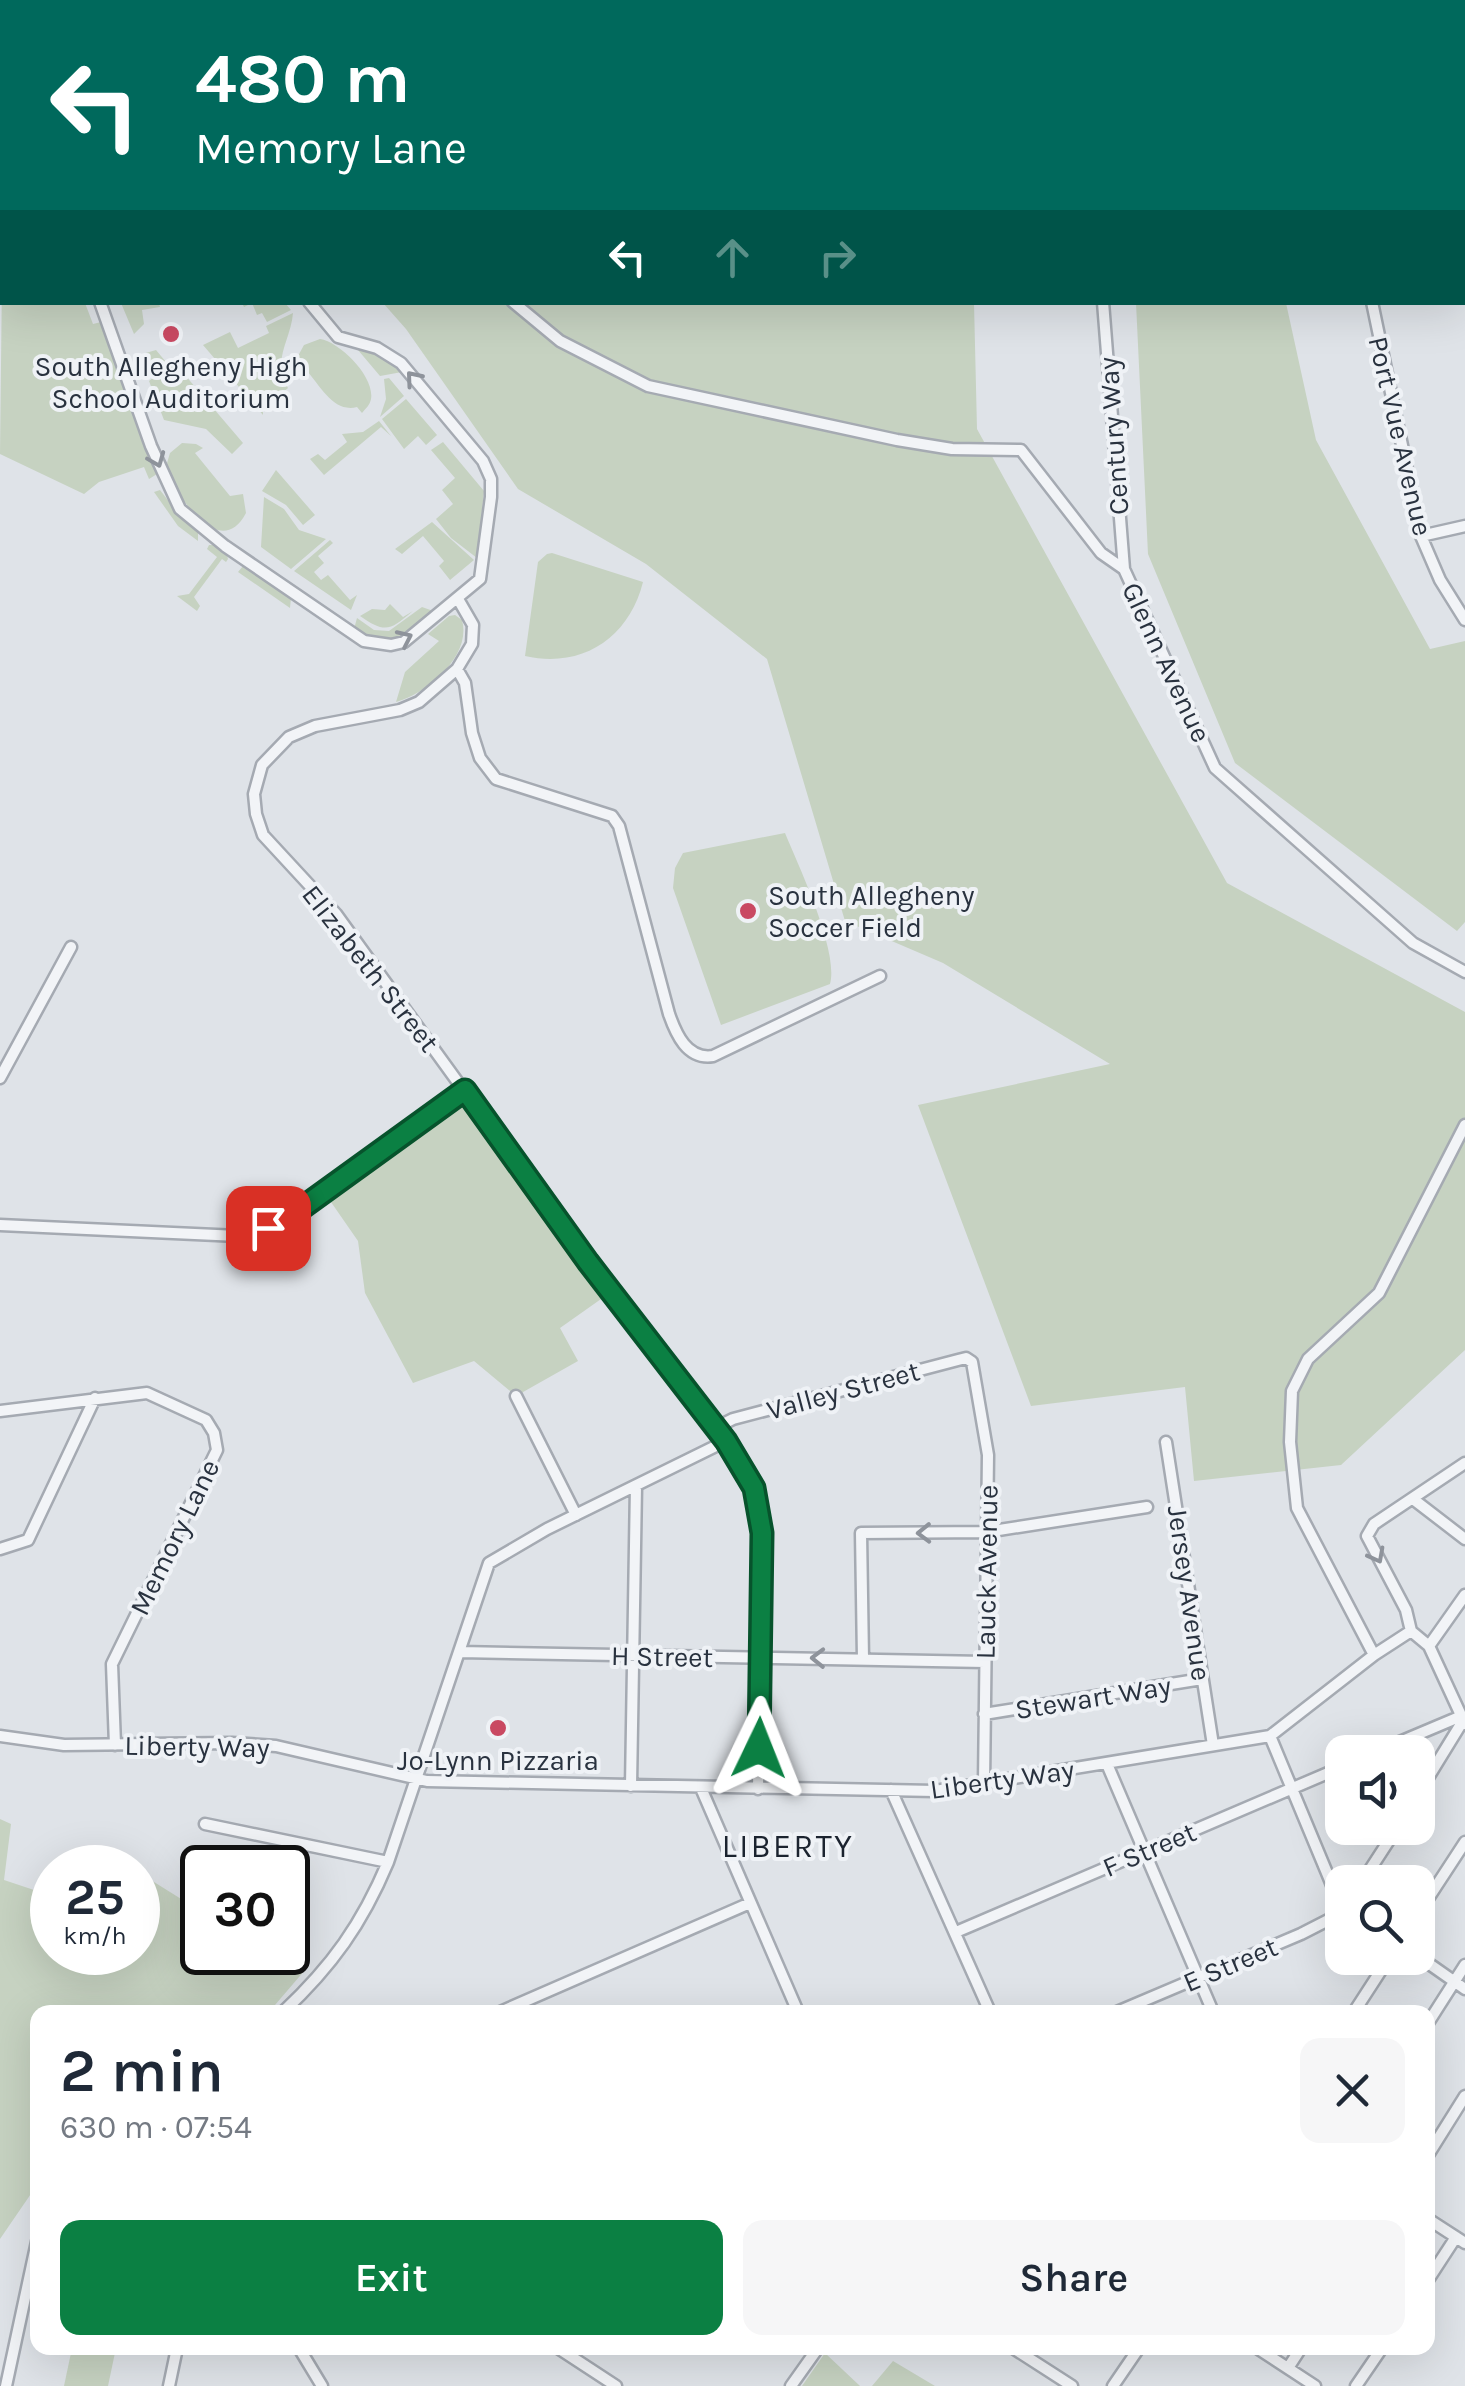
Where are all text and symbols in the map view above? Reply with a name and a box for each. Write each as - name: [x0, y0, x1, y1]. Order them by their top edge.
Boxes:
- text: 480 m: [195, 38, 410, 120]
- icon: left: [30, 40, 160, 170]
- text: Memory Lane: [195, 122, 467, 174]
- icon: left: [600, 230, 655, 285]
- icon: ahead: [705, 230, 760, 285]
- icon: right: [810, 230, 865, 285]
- marker: South Allegheny High School Auditorium: [160, 323, 182, 345]
- street label: Port Vue Avenue: [1361, 333, 1440, 539]
- place label: South Allegheny High School Auditorium: [35, 350, 307, 415]
- street label: Century Way: [1092, 356, 1135, 516]
- one-way arrow: [407, 371, 425, 389]
- one-way arrow: [146, 450, 166, 468]
- street label: Glenn Avenue: [1115, 577, 1218, 748]
- one-way arrow: [395, 630, 413, 650]
- street label: Elizabeth Street: [295, 878, 446, 1058]
- place label: South Allegheny Soccer Field: [768, 879, 974, 944]
- marker: South Allegheny Soccer Field: [737, 900, 759, 922]
- pin: [226, 1186, 311, 1271]
- icon: arrive: [241, 1201, 296, 1256]
- street label: Valley Street: [763, 1354, 923, 1427]
- street label: Memory Lane: [123, 1454, 226, 1620]
- street label: Lauck Avenue: [968, 1484, 1005, 1660]
- street label: Jersey Avenue: [1161, 1503, 1218, 1683]
- one-way arrow: [915, 1522, 930, 1544]
- one-way arrow: [1365, 1546, 1384, 1564]
- street label: H Street: [611, 1639, 713, 1674]
- one-way arrow: [809, 1647, 824, 1669]
- street label: Stewart Way: [1013, 1669, 1173, 1726]
- position arrow: [707, 1696, 811, 1800]
- marker: Jo-Lynn Pizzaria: [487, 1717, 509, 1739]
- street label: Liberty Way: [124, 1729, 270, 1764]
- map controls: [1325, 1735, 1435, 1975]
- button: sound: [1325, 1735, 1435, 1845]
- place label: Jo-Lynn Pizzaria: [397, 1744, 599, 1777]
- street label: Liberty Way: [928, 1753, 1076, 1806]
- street label: F Street: [1098, 1815, 1201, 1884]
- district label: LIBERTY: [722, 1828, 854, 1865]
- speed limit sign: 30: [180, 1845, 310, 1975]
- button: search: [1325, 1865, 1435, 1975]
- text: 25: [65, 1868, 125, 1927]
- text: km/h: [63, 1921, 127, 1950]
- street label: E Street: [1178, 1930, 1282, 1999]
- text: 2 min: [60, 2036, 224, 2106]
- button: close: [1300, 2038, 1405, 2143]
- text: 630 m · 07:54: [60, 2109, 252, 2146]
- button: Exit: [60, 2220, 723, 2335]
- button: Share: [743, 2220, 1405, 2335]

